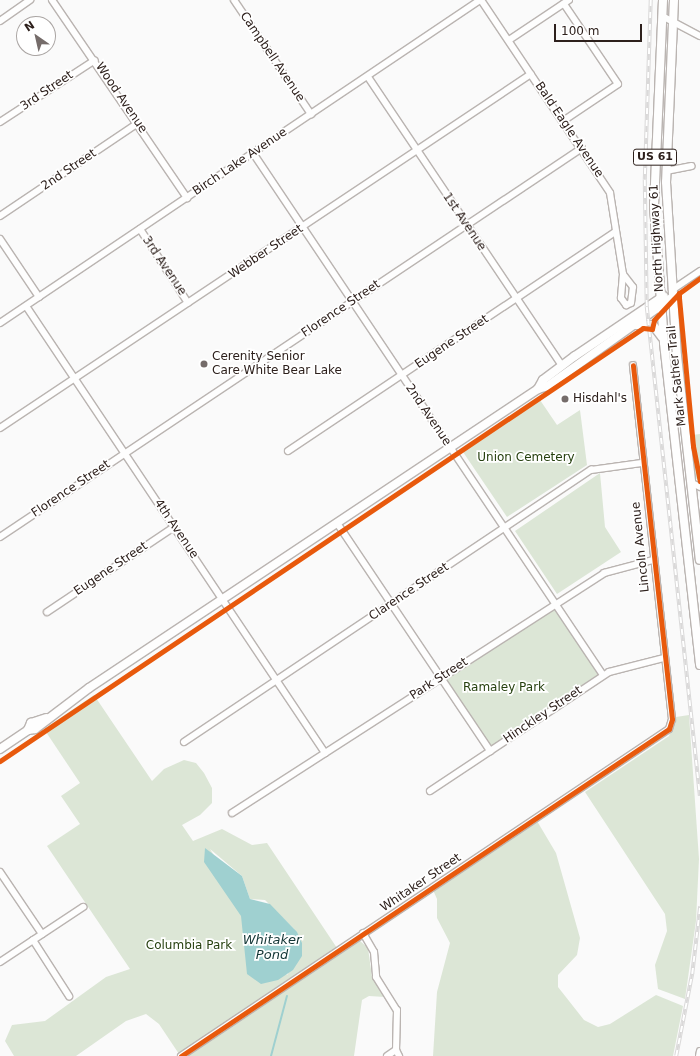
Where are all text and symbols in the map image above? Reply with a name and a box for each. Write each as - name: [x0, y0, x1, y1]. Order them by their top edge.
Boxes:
- street label: Campbell Avenue: [237, 9, 307, 105]
- north arrow: [16, 16, 56, 56]
- scale bar: [556, 16, 644, 42]
- text: N: [22, 18, 37, 34]
- text: 100 m: [561, 24, 599, 38]
- street label: Wood Avenue: [92, 60, 150, 136]
- street label: 3rd Street: [18, 68, 76, 114]
- street label: Bald Eagle Avenue: [532, 80, 606, 180]
- street label: Birch Lake Avenue: [190, 125, 290, 199]
- street label: 2nd Street: [39, 146, 99, 194]
- road number: US 61: [633, 148, 677, 166]
- street label: North Highway 61: [647, 184, 667, 292]
- street label: 1st Avenue: [439, 190, 489, 254]
- street label: Webber Street: [226, 222, 306, 282]
- street label: 3rd Avenue: [139, 234, 189, 298]
- street label: Florence Street: [299, 277, 383, 341]
- street label: Eugene Street: [413, 312, 491, 372]
- street label: Mark Sather Trail: [665, 325, 689, 427]
- place label: Cerenity Senior Care White Bear Lake: [212, 350, 342, 378]
- marker: Cerenity Senior Care White Bear Lake: [199, 359, 209, 369]
- street label: 2nd Avenue: [402, 381, 454, 449]
- place label: Hisdahl's: [573, 392, 627, 406]
- marker: Hisdahl's: [560, 394, 570, 404]
- park label: Union Cemetery: [477, 451, 575, 465]
- street label: Florence Street: [29, 457, 113, 521]
- street label: 4th Avenue: [151, 497, 201, 561]
- street label: Lincoln Avenue: [629, 501, 653, 593]
- street label: Eugene Street: [72, 539, 150, 599]
- street label: Clarence Street: [366, 560, 452, 624]
- street label: Park Street: [407, 655, 471, 703]
- park label: Ramaley Park: [463, 681, 545, 695]
- street label: Hinckley Street: [501, 683, 585, 747]
- street label: Whitaker Street: [378, 851, 464, 915]
- water label: Whitaker Pond: [243, 933, 301, 964]
- park label: Columbia Park: [146, 939, 232, 953]

